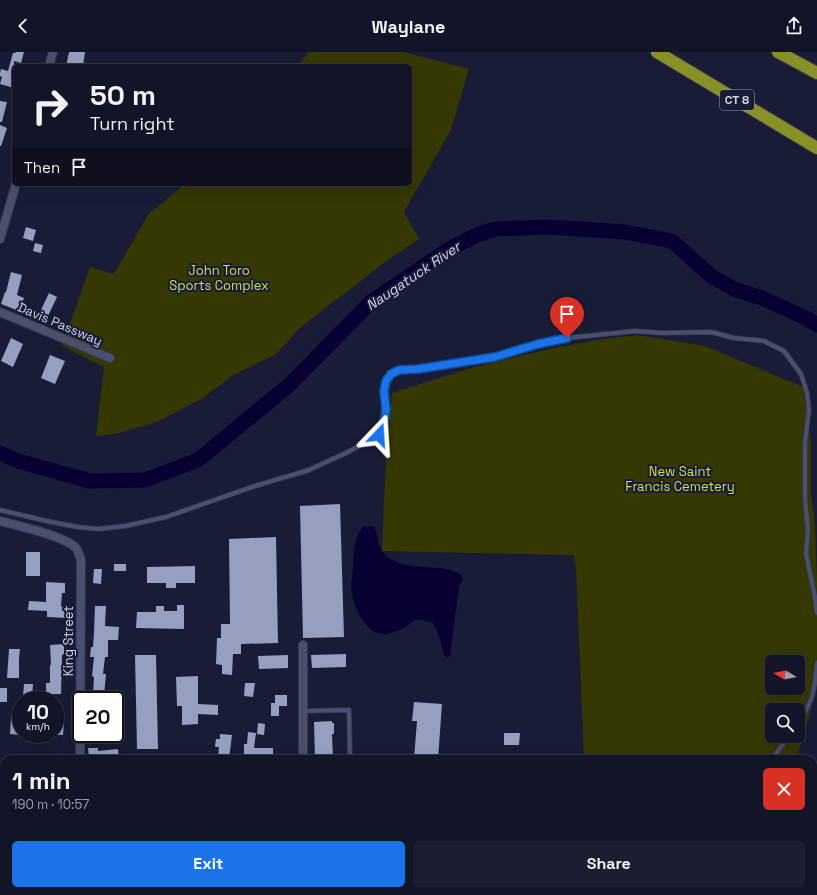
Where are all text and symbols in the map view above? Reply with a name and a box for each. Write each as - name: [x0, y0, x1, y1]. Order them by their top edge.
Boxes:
- icon: back: [12, 15, 34, 37]
- text: Waylane: [372, 15, 445, 38]
- icon: share: [783, 15, 805, 37]
- text: 50 m: [90, 77, 156, 113]
- icon: right: [24, 80, 76, 132]
- road number: CT 8: [720, 90, 754, 110]
- text: Turn right: [90, 112, 174, 135]
- icon: arrive: [68, 156, 90, 178]
- text: Then: [24, 158, 60, 177]
- water label: Naugatuck River: [362, 237, 465, 314]
- park label: John Toro Sports Complex: [169, 262, 269, 294]
- pin: [550, 297, 584, 338]
- street label: Davis Passway: [15, 299, 105, 349]
- icon: arrive: [556, 303, 578, 325]
- position arrow: [358, 414, 400, 456]
- park label: New Saint Francis Cemetery: [625, 463, 735, 495]
- street label: King Street: [60, 606, 77, 676]
- north arrow: [765, 655, 805, 695]
- map controls: [765, 655, 805, 743]
- speed limit sign: 20: [72, 691, 124, 743]
- text: 10: [27, 699, 49, 725]
- button: search: [765, 703, 805, 743]
- text: km/h: [26, 720, 50, 733]
- text: 1 min: [12, 765, 71, 796]
- button: close: [763, 768, 805, 810]
- text: 190 m · 10:57: [12, 796, 89, 813]
- button: Exit: [12, 841, 405, 887]
- button: Share: [413, 841, 805, 887]

